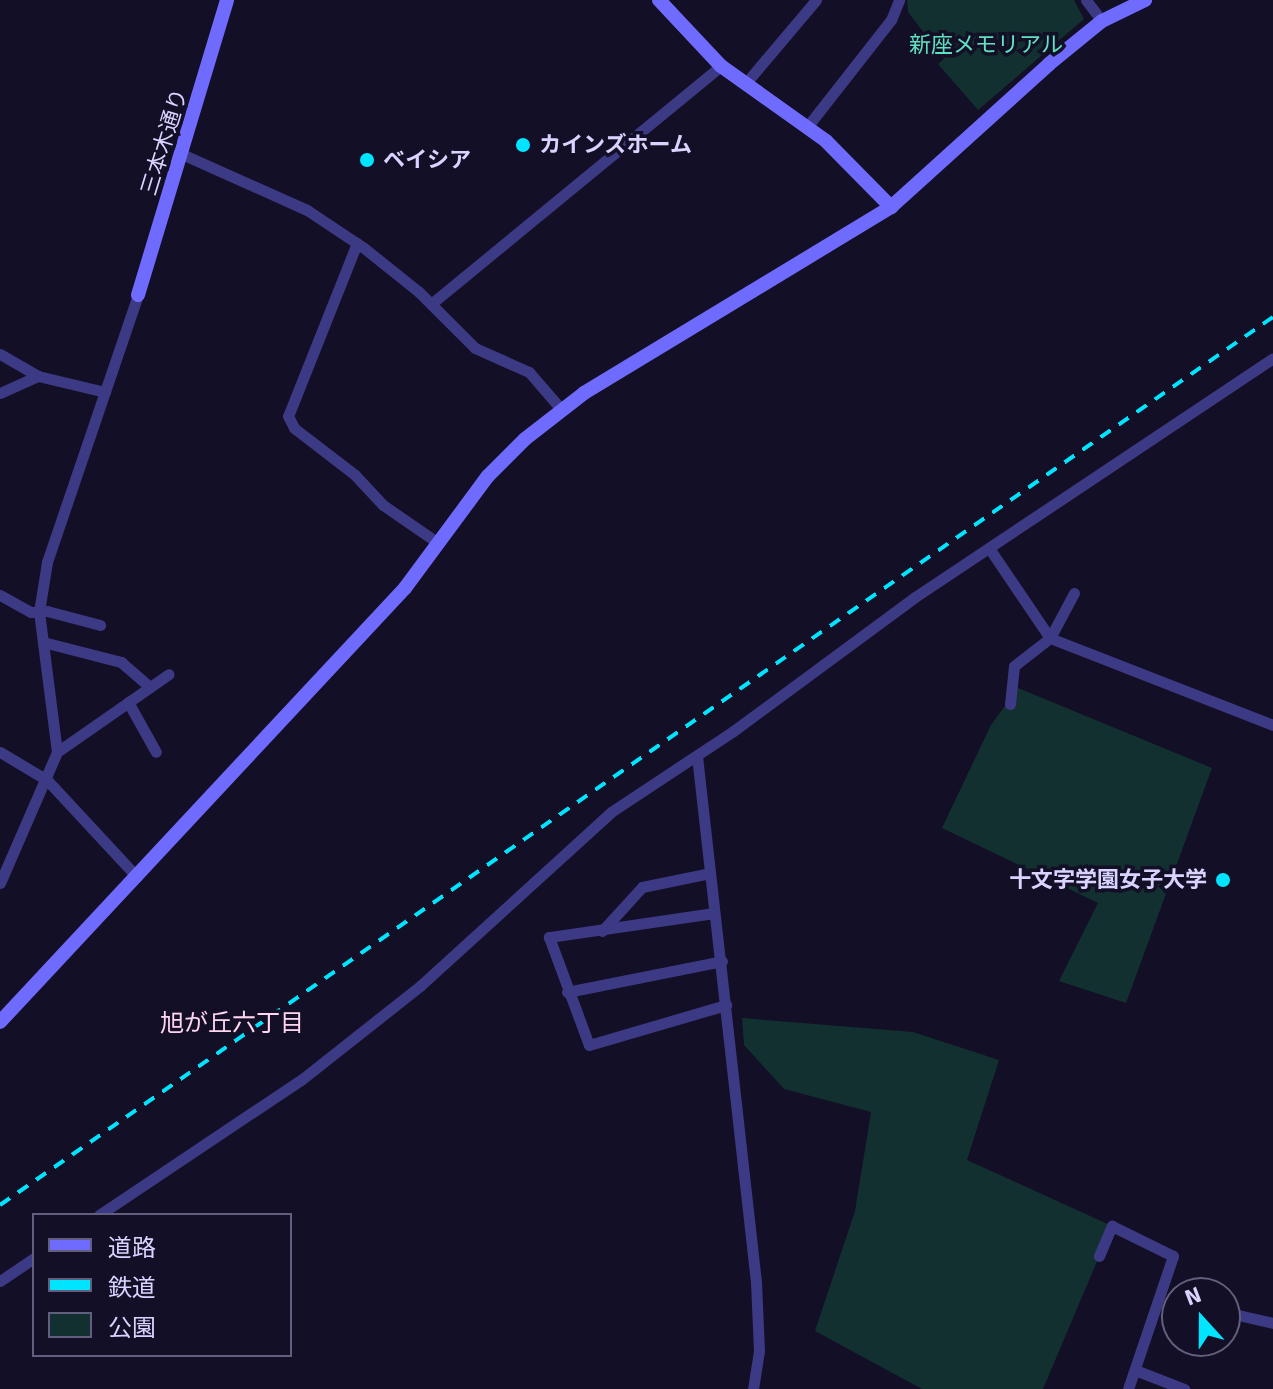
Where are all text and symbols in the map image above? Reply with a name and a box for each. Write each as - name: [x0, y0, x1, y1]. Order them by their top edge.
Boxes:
- park label: 新座メモリアル: [909, 32, 1063, 58]
- street label: 三本木通り: [135, 86, 193, 198]
- place label: カインズホーム: [539, 132, 693, 158]
- marker: カインズホーム: [514, 136, 532, 154]
- place label: ベイシア: [383, 147, 471, 173]
- marker: ベイシア: [358, 151, 376, 169]
- place label: 十文字学園女子大学: [1009, 867, 1207, 893]
- marker: 十文字学園女子大学: [1214, 871, 1232, 889]
- district label: 旭が丘六丁目: [160, 1010, 304, 1038]
- legend: [32, 1213, 292, 1357]
- text: 道路: [108, 1233, 156, 1263]
- text: 鉄道: [108, 1273, 156, 1303]
- north arrow: [1161, 1277, 1241, 1357]
- text: N: [1181, 1281, 1205, 1311]
- text: 公園: [108, 1313, 156, 1343]

